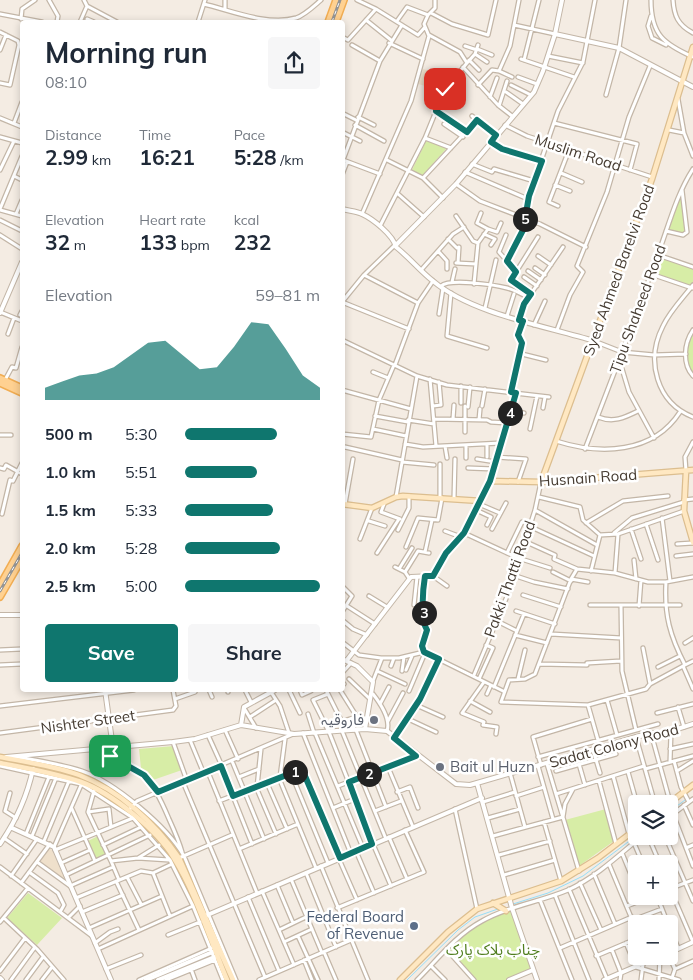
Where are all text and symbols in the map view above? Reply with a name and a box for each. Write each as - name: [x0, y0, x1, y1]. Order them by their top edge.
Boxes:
- text: Morning run: [45, 35, 208, 70]
- button: share: [268, 37, 320, 89]
- pin: [424, 68, 466, 110]
- text: 08:10: [45, 72, 87, 92]
- icon: check: [431, 75, 459, 103]
- text: Distance: [45, 126, 102, 144]
- text: Time: [139, 126, 171, 144]
- text: Pace: [234, 126, 265, 144]
- street label: Muslim Road: [532, 130, 624, 175]
- text: 2.99: [45, 144, 88, 170]
- text: 16:21: [139, 144, 195, 170]
- text: 5:28: [234, 144, 277, 170]
- text: km: [88, 151, 111, 169]
- text: /km: [277, 151, 304, 169]
- street label: Syed Ahmed Barelvi Road: [579, 182, 658, 358]
- pin: 5: [512, 206, 538, 232]
- text: 5: [521, 210, 530, 228]
- text: Elevation: [45, 211, 104, 229]
- text: Heart rate: [139, 211, 206, 229]
- text: kcal: [234, 211, 259, 229]
- text: 32: [45, 229, 70, 255]
- text: 133: [139, 229, 177, 255]
- text: 232: [234, 229, 271, 255]
- text: m: [70, 236, 86, 254]
- text: bpm: [177, 236, 210, 254]
- street label: Tipu Shaheed Road: [605, 242, 670, 376]
- text: Elevation: [45, 285, 113, 305]
- text: 59–81 m: [255, 285, 320, 305]
- pin: 4: [498, 400, 522, 426]
- text: 4: [506, 404, 515, 422]
- text: 500 m: [45, 424, 93, 444]
- text: 5:30: [125, 424, 157, 444]
- text: 1.0 km: [45, 462, 96, 482]
- text: 5:51: [125, 462, 157, 482]
- street label: Husnain Road: [538, 465, 638, 490]
- text: 1.5 km: [45, 500, 96, 520]
- text: 5:33: [125, 500, 157, 520]
- street label: Pakki Thatti Road: [480, 518, 539, 640]
- text: 2.0 km: [45, 538, 96, 558]
- text: 5:28: [125, 538, 157, 558]
- text: 2.5 km: [45, 576, 96, 596]
- text: 5:00: [125, 576, 157, 596]
- pin: 3: [412, 600, 436, 626]
- text: 3: [420, 604, 429, 622]
- button: Save: [45, 624, 178, 682]
- button: Share: [188, 624, 320, 682]
- street label: Nishter Street: [39, 705, 136, 738]
- place label: فاروقیہ: [321, 710, 364, 729]
- marker: فاروقیہ: [368, 714, 380, 726]
- street label: Sadat Colony Road: [547, 719, 681, 772]
- pin: [89, 735, 131, 777]
- icon: arrive: [96, 742, 124, 770]
- place label: Bait ul Huzn: [450, 757, 535, 776]
- pin: 1: [282, 760, 308, 784]
- marker: Bait ul Huzn: [434, 761, 446, 773]
- pin: 2: [356, 762, 382, 786]
- text: 1: [291, 763, 300, 781]
- text: 2: [365, 765, 374, 783]
- map controls: [628, 795, 678, 965]
- button: layers: [628, 795, 678, 845]
- button: +: [628, 855, 678, 905]
- place label: Federal Board of Revenue: [307, 907, 404, 943]
- button: −: [628, 915, 678, 965]
- marker: Federal Board of Revenue: [408, 920, 420, 932]
- park label: چناب بلاک پارک: [446, 940, 540, 960]

